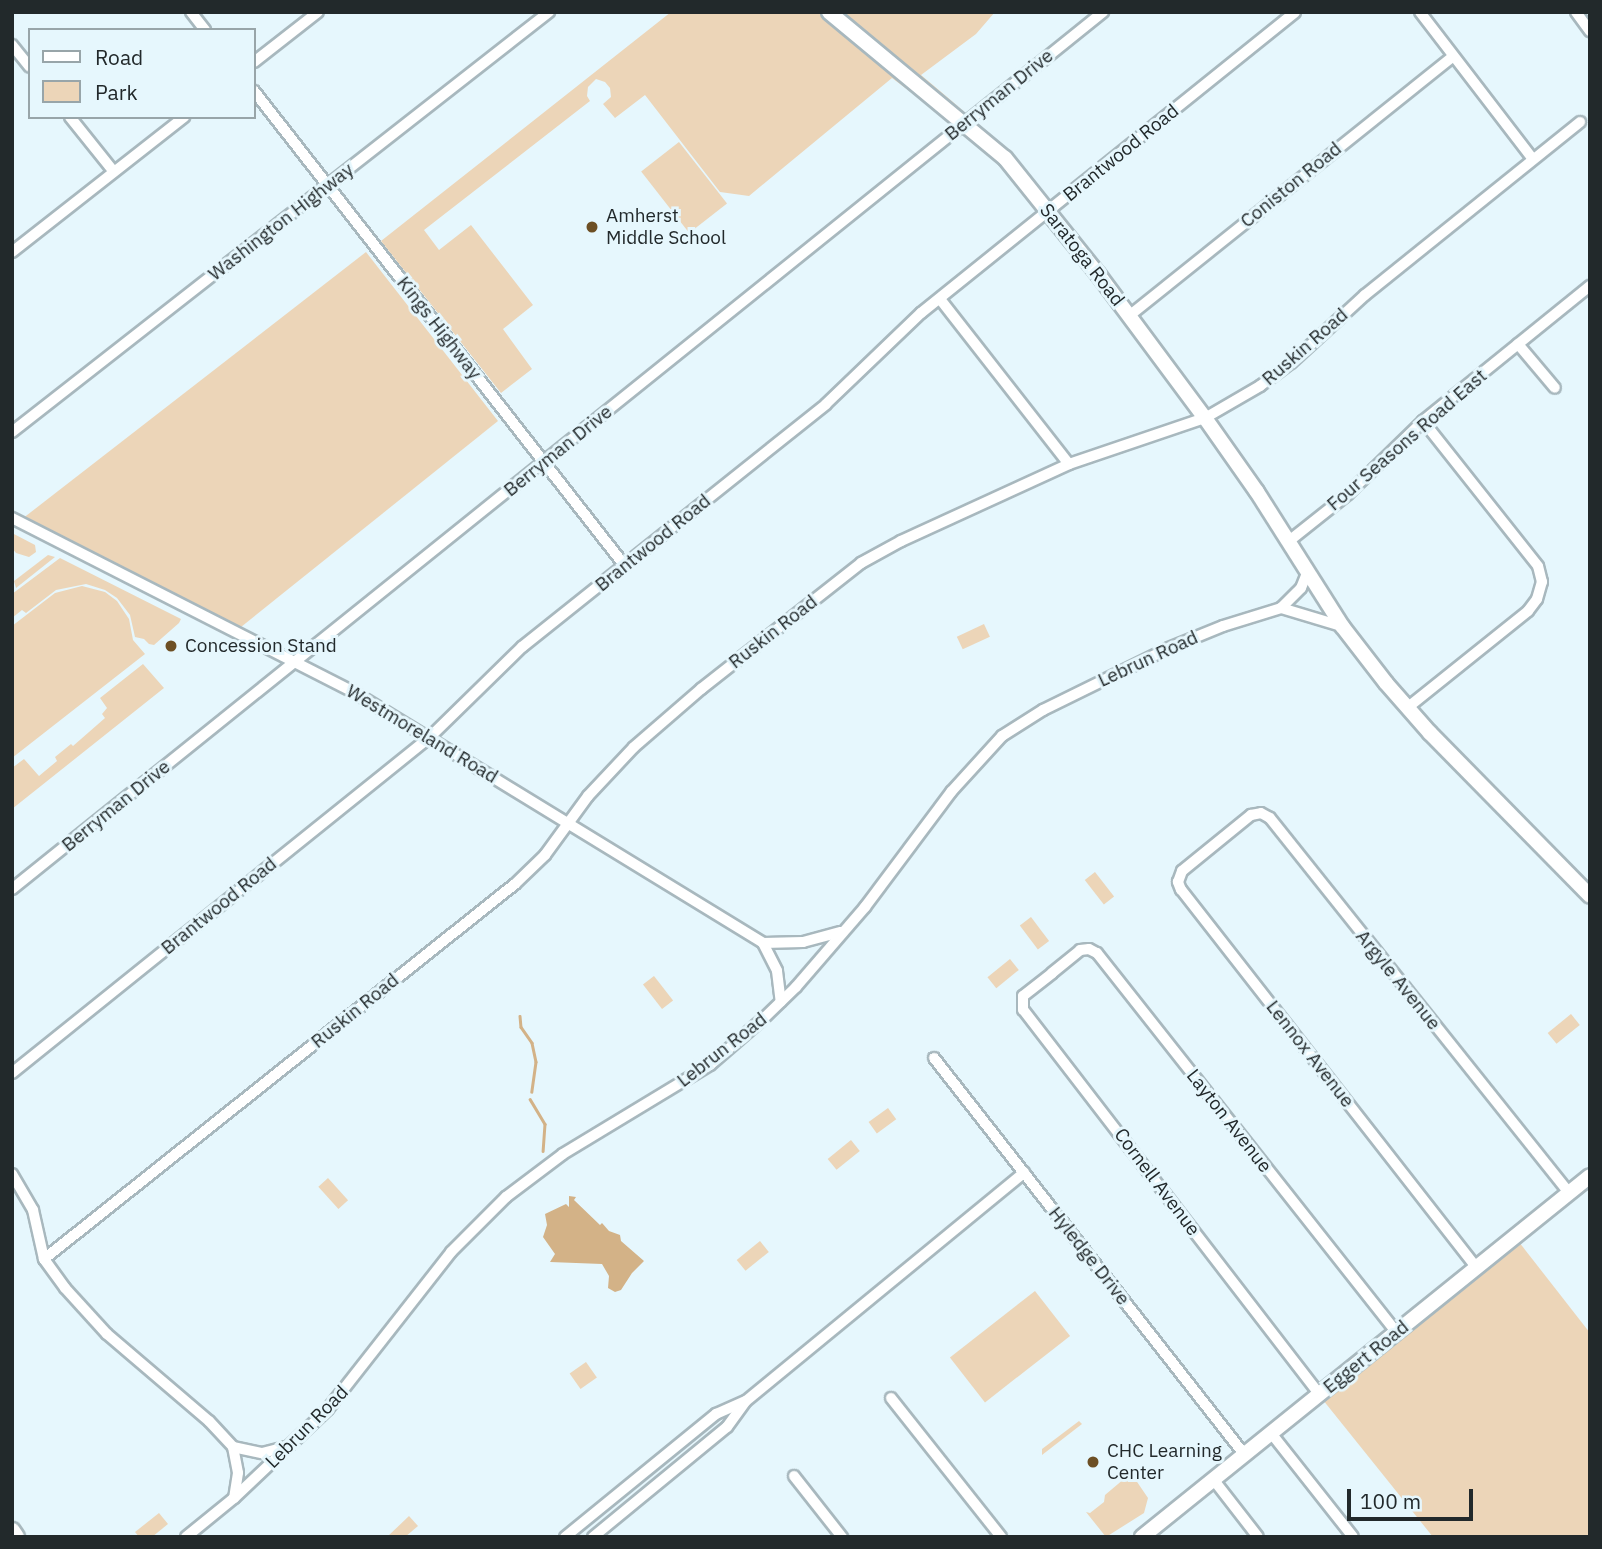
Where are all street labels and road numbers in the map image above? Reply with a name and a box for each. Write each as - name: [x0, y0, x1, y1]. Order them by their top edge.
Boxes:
- street label: Berryman Drive: [940, 44, 1058, 146]
- street label: Brantwood Road: [1059, 99, 1183, 207]
- street label: Coniston Road: [1236, 137, 1346, 233]
- street label: Washington Highway: [204, 158, 358, 286]
- street label: Saratoga Road: [1035, 199, 1129, 311]
- street label: Kings Highway: [392, 272, 486, 384]
- street label: Ruskin Road: [1258, 304, 1352, 390]
- street label: Four Seasons Road East: [1322, 364, 1492, 516]
- street label: Berryman Drive: [499, 400, 617, 502]
- street label: Brantwood Road: [591, 489, 715, 597]
- street label: Ruskin Road: [724, 590, 822, 674]
- street label: Lebrun Road: [1094, 626, 1202, 692]
- street label: Westmoreland Road: [342, 680, 502, 788]
- street label: Berryman Drive: [57, 755, 175, 857]
- street label: Brantwood Road: [157, 852, 281, 960]
- street label: Argyle Avenue: [1351, 925, 1445, 1035]
- street label: Ruskin Road: [307, 969, 403, 1053]
- street label: Lennox Avenue: [1261, 996, 1359, 1112]
- street label: Lebrun Road: [673, 1008, 771, 1092]
- street label: Layton Avenue: [1182, 1065, 1276, 1177]
- street label: Cornell Avenue: [1109, 1124, 1205, 1240]
- street label: Hyledge Drive: [1044, 1202, 1134, 1310]
- street label: Eggert Road: [1319, 1316, 1413, 1398]
- street label: Lebrun Road: [261, 1381, 353, 1473]

